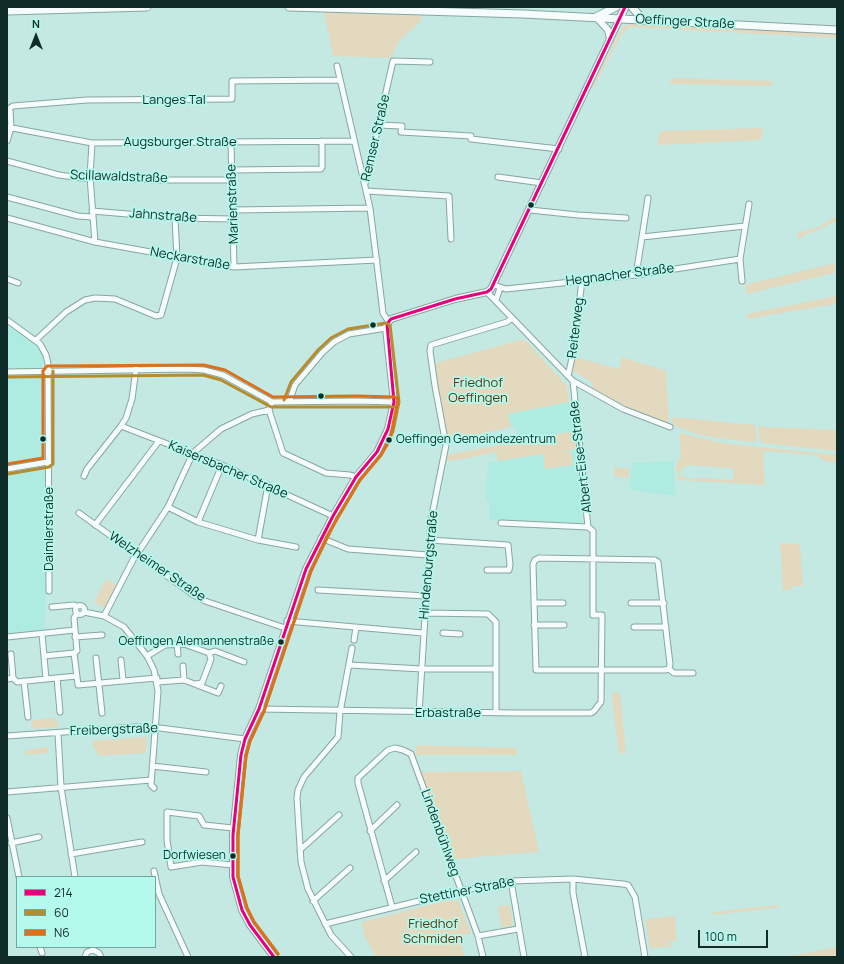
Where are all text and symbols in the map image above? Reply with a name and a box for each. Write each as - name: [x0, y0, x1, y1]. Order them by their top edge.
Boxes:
- street label: Oeffinger Straße: [635, 12, 735, 32]
- north arrow: [16, 16, 56, 56]
- text: N: [32, 16, 40, 31]
- street label: Langes Tal: [142, 92, 206, 108]
- street label: Remser Straße: [358, 93, 394, 183]
- street label: Augsburger Straße: [123, 134, 237, 150]
- street label: Marienstraße: [224, 164, 242, 244]
- street label: Scillawaldstraße: [70, 168, 168, 186]
- unlabelled marker: [526, 200, 536, 210]
- street label: Jahnstraße: [129, 206, 197, 226]
- street label: Neckarstraße: [149, 244, 231, 274]
- street label: Hegnacher Straße: [565, 261, 675, 289]
- street label: Reiterweg: [565, 297, 587, 359]
- unlabelled marker: [368, 320, 378, 330]
- park label: Friedhof Oeffingen: [448, 375, 508, 406]
- unlabelled marker: [316, 391, 326, 401]
- street label: Albert-Eise-Straße: [566, 400, 596, 514]
- place label: Oeffingen Gemeindezentrum: [396, 433, 556, 447]
- unlabelled marker: [38, 434, 48, 444]
- marker: Oeffingen Gemeindezentrum: [384, 435, 394, 445]
- street label: Kaisersbacher Straße: [166, 438, 290, 502]
- street label: Daimlerstraße: [41, 487, 57, 571]
- street label: Hindenburgstraße: [416, 510, 442, 620]
- street label: Welzheimer Straße: [106, 529, 208, 605]
- place label: Oeffingen Alemannenstraße: [118, 635, 274, 649]
- marker: Oeffingen Alemannenstraße: [276, 637, 286, 647]
- street label: Erbastraße: [415, 705, 481, 721]
- street label: Freibergstraße: [70, 721, 158, 739]
- street label: Lindenbühlweg: [417, 787, 463, 879]
- place label: Dorfwiesen: [163, 849, 226, 863]
- marker: Dorfwiesen: [228, 851, 238, 861]
- street label: Stettiner Straße: [418, 874, 516, 908]
- legend: [16, 876, 156, 948]
- text: 214: [54, 884, 73, 901]
- text: 60: [54, 904, 69, 921]
- park label: Friedhof Schmiden: [403, 916, 463, 947]
- scale bar: [700, 922, 770, 948]
- text: N6: [54, 924, 70, 941]
- text: 100 m: [705, 928, 737, 945]

